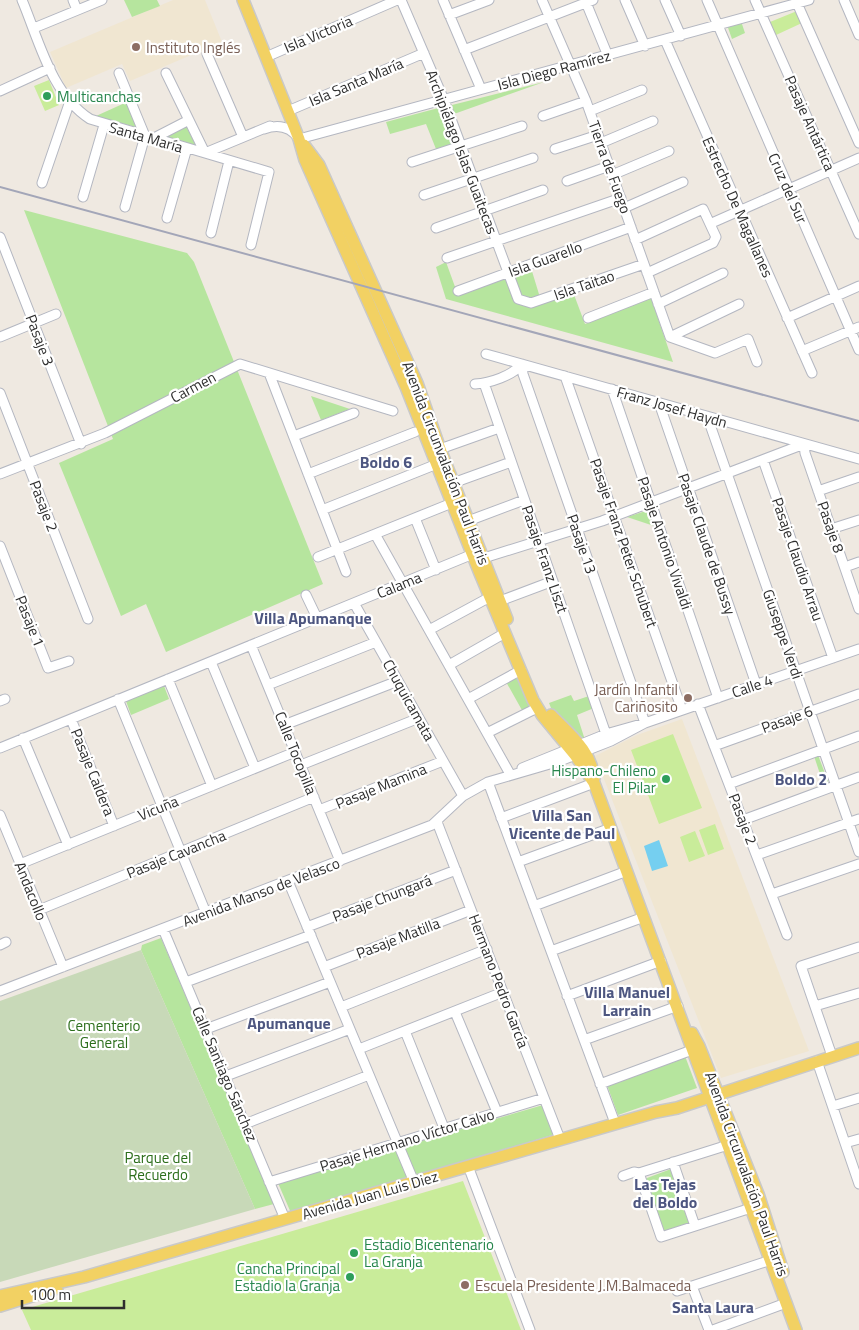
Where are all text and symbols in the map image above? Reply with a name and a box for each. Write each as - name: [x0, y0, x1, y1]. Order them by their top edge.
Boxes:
- street label: Isla Victoria: [280, 9, 356, 59]
- place label: Instituto Inglés: [146, 36, 240, 59]
- marker: Instituto Inglés: [130, 41, 142, 53]
- street label: Isla Diego Ramírez: [495, 44, 613, 96]
- street label: Isla Santa María: [305, 52, 407, 112]
- street label: Archipiélago Islas Guaitecas: [420, 66, 504, 238]
- street label: Pasaje Antártica: [779, 71, 842, 175]
- place label: Multicanchas: [57, 85, 141, 108]
- marker: Multicanchas: [41, 90, 53, 102]
- street label: Santa María: [106, 115, 186, 159]
- street label: Tierra de Fuego: [583, 117, 638, 217]
- street label: Estrecho De Magallanes: [697, 133, 779, 281]
- street label: Cruz del Sur: [762, 149, 814, 227]
- street label: Isla Guarello: [505, 235, 585, 283]
- street label: Isla Taitao: [550, 264, 618, 306]
- street label: Pasaje 3: [20, 311, 60, 369]
- street label: Avenida Circunvalación Paul Harris: [396, 358, 496, 568]
- street label: Carmen: [166, 365, 220, 409]
- street label: Franz Josef Haydn: [614, 380, 730, 434]
- district label: Boldo 6: [360, 450, 412, 474]
- street label: Pasaje Franz Peter Schubert: [584, 455, 664, 631]
- street label: Pasaje Claude de Bussy: [672, 470, 742, 618]
- street label: Pasaje Antonio Vivaldi: [631, 474, 699, 612]
- street label: Pasaje 2: [24, 477, 64, 535]
- street label: Pasaje Claudio Arrau: [766, 494, 830, 624]
- street label: Pasaje 8: [811, 498, 851, 556]
- street label: Pasaje Franz Liszt: [516, 502, 575, 617]
- street label: Pasaje 13: [561, 511, 603, 577]
- street label: Calama: [373, 565, 425, 604]
- street label: Giuseppe Verdi: [757, 586, 809, 682]
- street label: Pasaje 1: [9, 592, 51, 650]
- district label: Villa Apumanque: [254, 606, 372, 630]
- street label: Chuquicamata: [377, 655, 441, 745]
- street label: Calle 4: [728, 668, 776, 704]
- place label: Jardín Infantil Cariñosito: [594, 678, 678, 718]
- marker: Jardín Infantil Cariñosito: [682, 692, 694, 704]
- street label: Pasaje 6: [758, 699, 816, 739]
- street label: Calle Tocopilla: [269, 708, 323, 799]
- street label: Pasaje Caldera: [65, 725, 121, 820]
- street label: Pasaje Mamina: [332, 757, 430, 815]
- place label: Hispano-Chileno El Pilar: [551, 759, 656, 799]
- district label: Boldo 2: [775, 767, 827, 791]
- marker: Hispano-Chileno El Pilar: [660, 773, 672, 785]
- street label: Vicuña: [134, 789, 182, 827]
- street label: Pasaje 2: [723, 790, 763, 848]
- district label: Villa San Vicente de Paul: [509, 803, 615, 845]
- street label: Pasaje Cavancha: [123, 823, 230, 884]
- street label: Avenida Manso de Velasco: [179, 851, 343, 933]
- street label: Andacollo: [9, 858, 53, 924]
- street label: Pasaje Chungará: [329, 868, 436, 928]
- street label: Pasaje Matilla: [353, 911, 444, 965]
- street label: Hermano Pedro García: [463, 911, 535, 1052]
- district label: Villa Manuel Larrain: [584, 980, 670, 1022]
- street label: Calle Santiago Sánchez: [186, 1003, 264, 1145]
- district label: Apumanque: [247, 1011, 331, 1035]
- park label: Cementerio General: [68, 1014, 141, 1054]
- street label: Avenida Circunvalación Paul Harris: [699, 1068, 795, 1280]
- street label: Pasaje Hermano Víctor Calvo: [317, 1102, 497, 1178]
- park label: Parque del Recuerdo: [124, 1146, 192, 1186]
- street label: Avenida Juan Luis Diez: [299, 1165, 441, 1225]
- district label: Las Tejas del Boldo: [633, 1172, 697, 1214]
- place label: Estadio Bicentenario La Granja: [364, 1233, 494, 1273]
- marker: Estadio Bicentenario La Granja: [348, 1247, 360, 1259]
- place label: Cancha Principal Estadio la Granja: [234, 1257, 340, 1297]
- marker: Cancha Principal Estadio la Granja: [344, 1271, 356, 1283]
- place label: Escuela Presidente J.M.Balmaceda: [475, 1274, 692, 1297]
- scale bar: [22, 1278, 125, 1310]
- marker: Escuela Presidente J.M.Balmaceda: [459, 1279, 471, 1291]
- text: 100 m: [30, 1283, 71, 1306]
- district label: Santa Laura: [672, 1295, 754, 1319]

